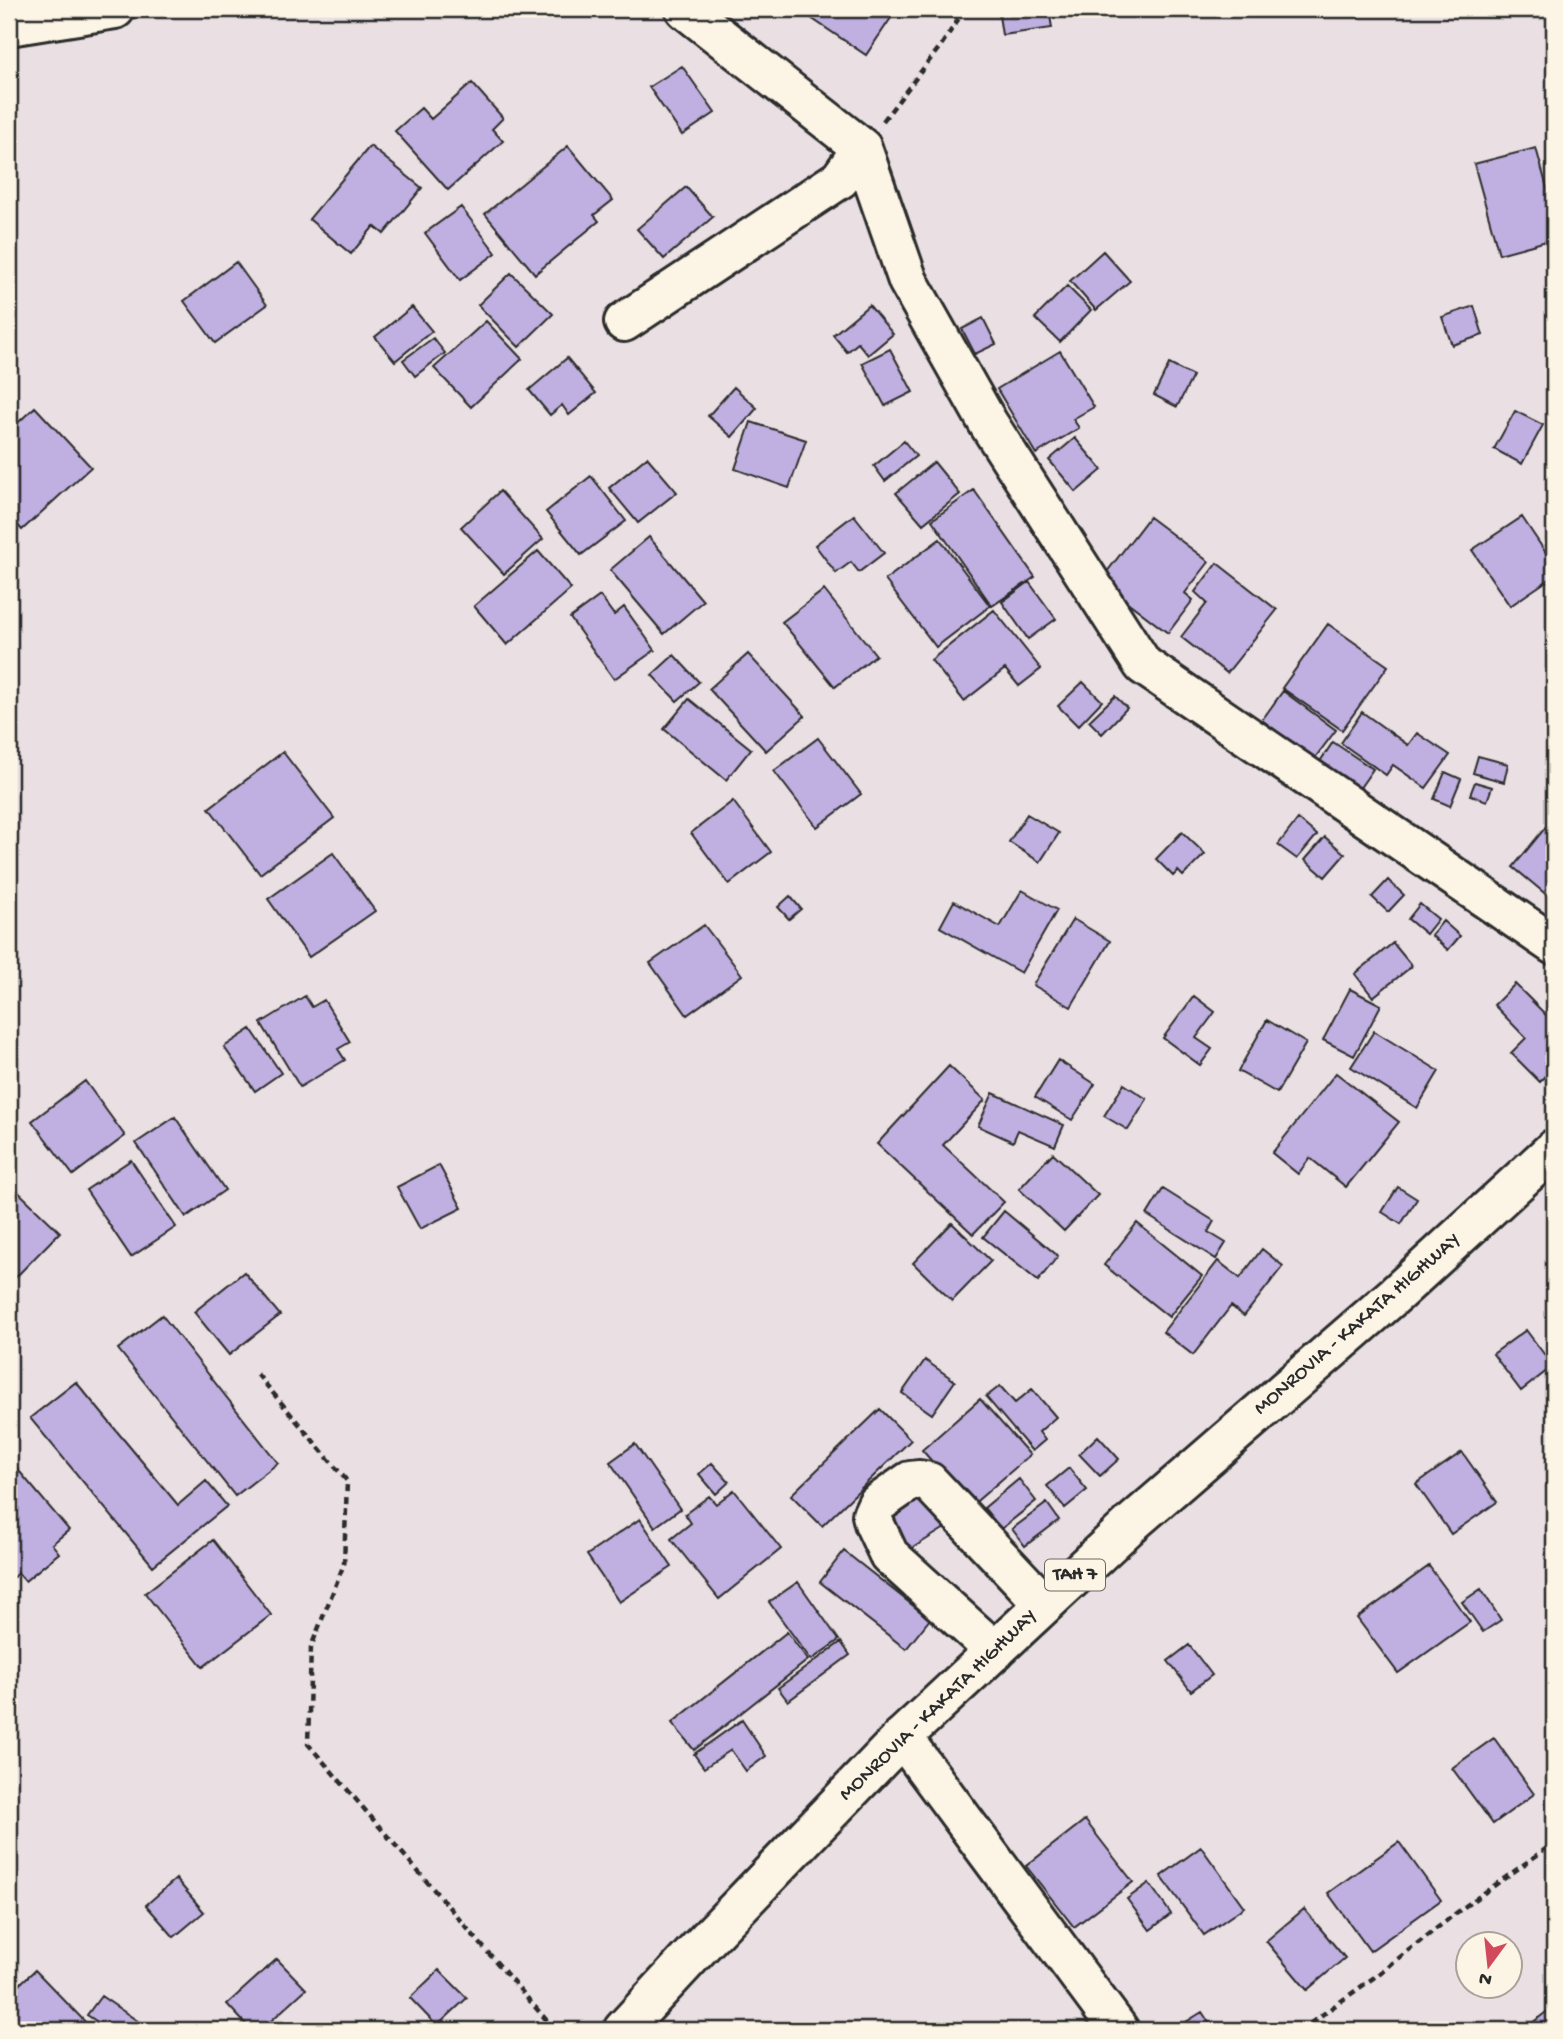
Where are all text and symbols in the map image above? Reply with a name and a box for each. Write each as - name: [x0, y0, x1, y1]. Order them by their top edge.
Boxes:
- street label: MONROVIA - KAKATA HIGHWAY: [1249, 1228, 1467, 1422]
- road number: TAH 7: [1045, 1560, 1105, 1590]
- street label: MONROVIA - KAKATA HIGHWAY: [835, 1605, 1043, 1807]
- north arrow: [1454, 1930, 1524, 2000]
- text: N: [1477, 1965, 1494, 1991]

